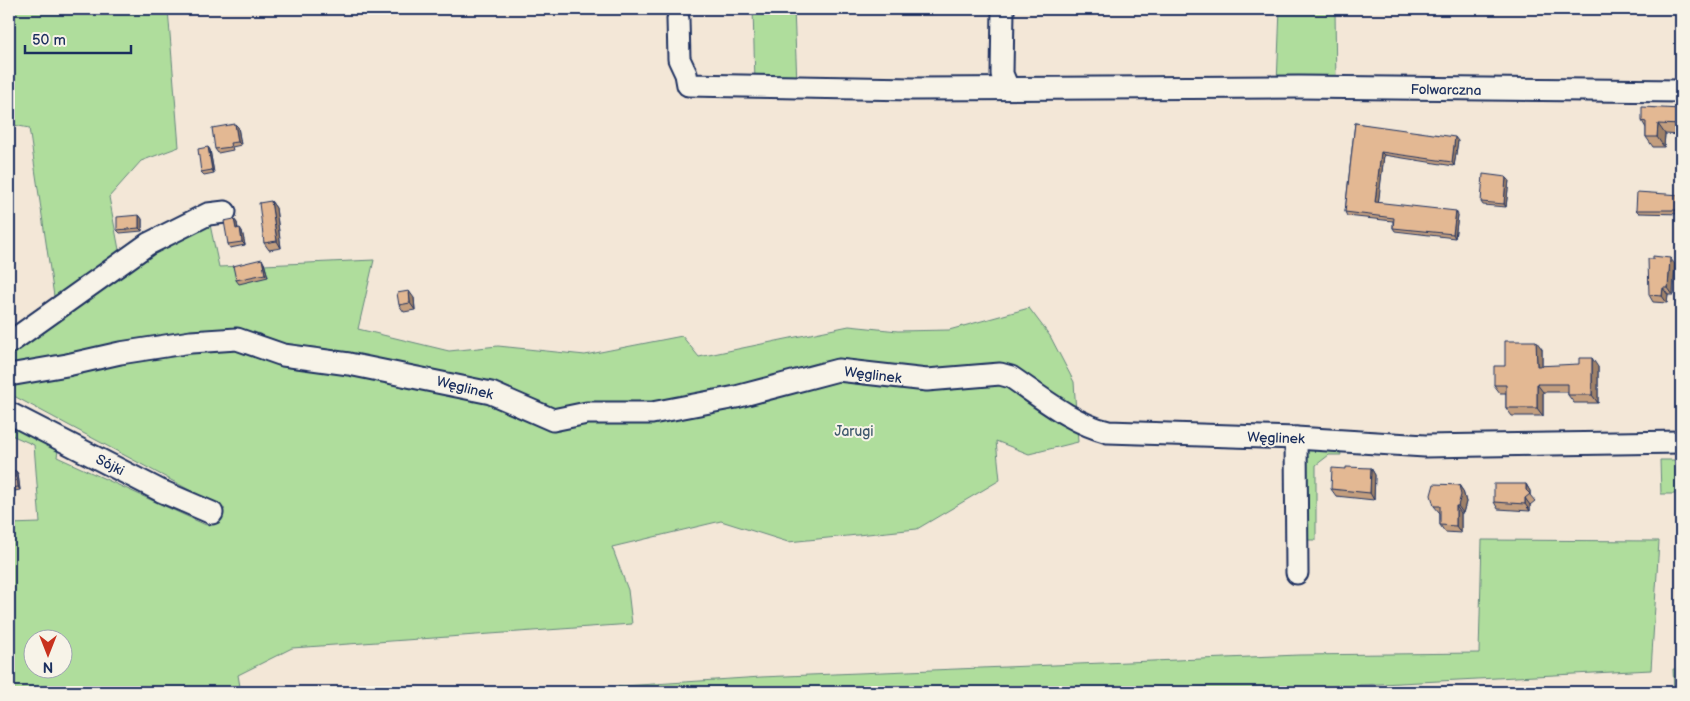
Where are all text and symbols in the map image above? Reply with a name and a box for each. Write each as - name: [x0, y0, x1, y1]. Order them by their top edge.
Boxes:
- scale bar: [25, 22, 131, 54]
- text: 50 m: [32, 31, 66, 50]
- street label: Folwarczna: [1410, 81, 1482, 99]
- street label: Węglinek: [843, 363, 903, 387]
- street label: Węglinek: [435, 373, 495, 403]
- park label: Jarugi: [834, 423, 874, 440]
- street label: Węglinek: [1247, 428, 1305, 448]
- street label: Sójki: [93, 451, 127, 479]
- north arrow: [22, 628, 72, 678]
- text: N: [43, 658, 53, 675]

